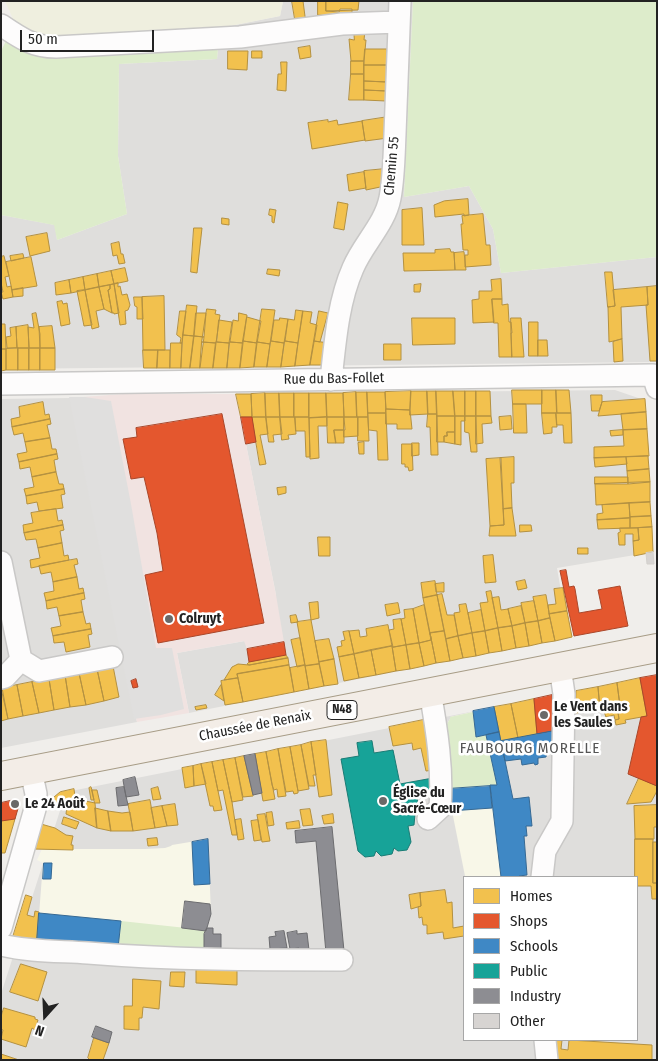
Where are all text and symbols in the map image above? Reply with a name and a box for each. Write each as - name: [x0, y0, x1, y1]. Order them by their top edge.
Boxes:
- scale bar: [22, 20, 156, 52]
- text: 50 m: [28, 30, 58, 48]
- street label: Chemin 55: [381, 136, 403, 196]
- street label: Rue du Bas-Follet: [284, 370, 384, 388]
- place label: Colruyt: [179, 611, 221, 627]
- marker: Colruyt: [163, 613, 175, 625]
- place label: Le Vent dans les Saules: [554, 699, 628, 732]
- road number: N48: [327, 700, 357, 720]
- street label: Chaussée de Renaix: [198, 707, 312, 745]
- marker: Le Vent dans les Saules: [538, 709, 550, 721]
- district label: FAUBOURG MORELLE: [458, 740, 602, 758]
- place label: Église du Sacré-Cœur: [393, 785, 461, 818]
- marker: Église du Sacré-Cœur: [377, 795, 389, 807]
- place label: Le 24 Août: [25, 796, 85, 812]
- marker: Le 24 Août: [9, 798, 21, 810]
- legend: [463, 876, 638, 1041]
- text: Homes: [510, 887, 552, 905]
- text: Shops: [510, 912, 548, 930]
- text: Schools: [510, 937, 558, 955]
- text: Public: [510, 962, 547, 980]
- text: Industry: [510, 987, 561, 1005]
- north arrow: [20, 991, 70, 1041]
- text: Other: [510, 1012, 545, 1030]
- text: N: [33, 1021, 47, 1040]

